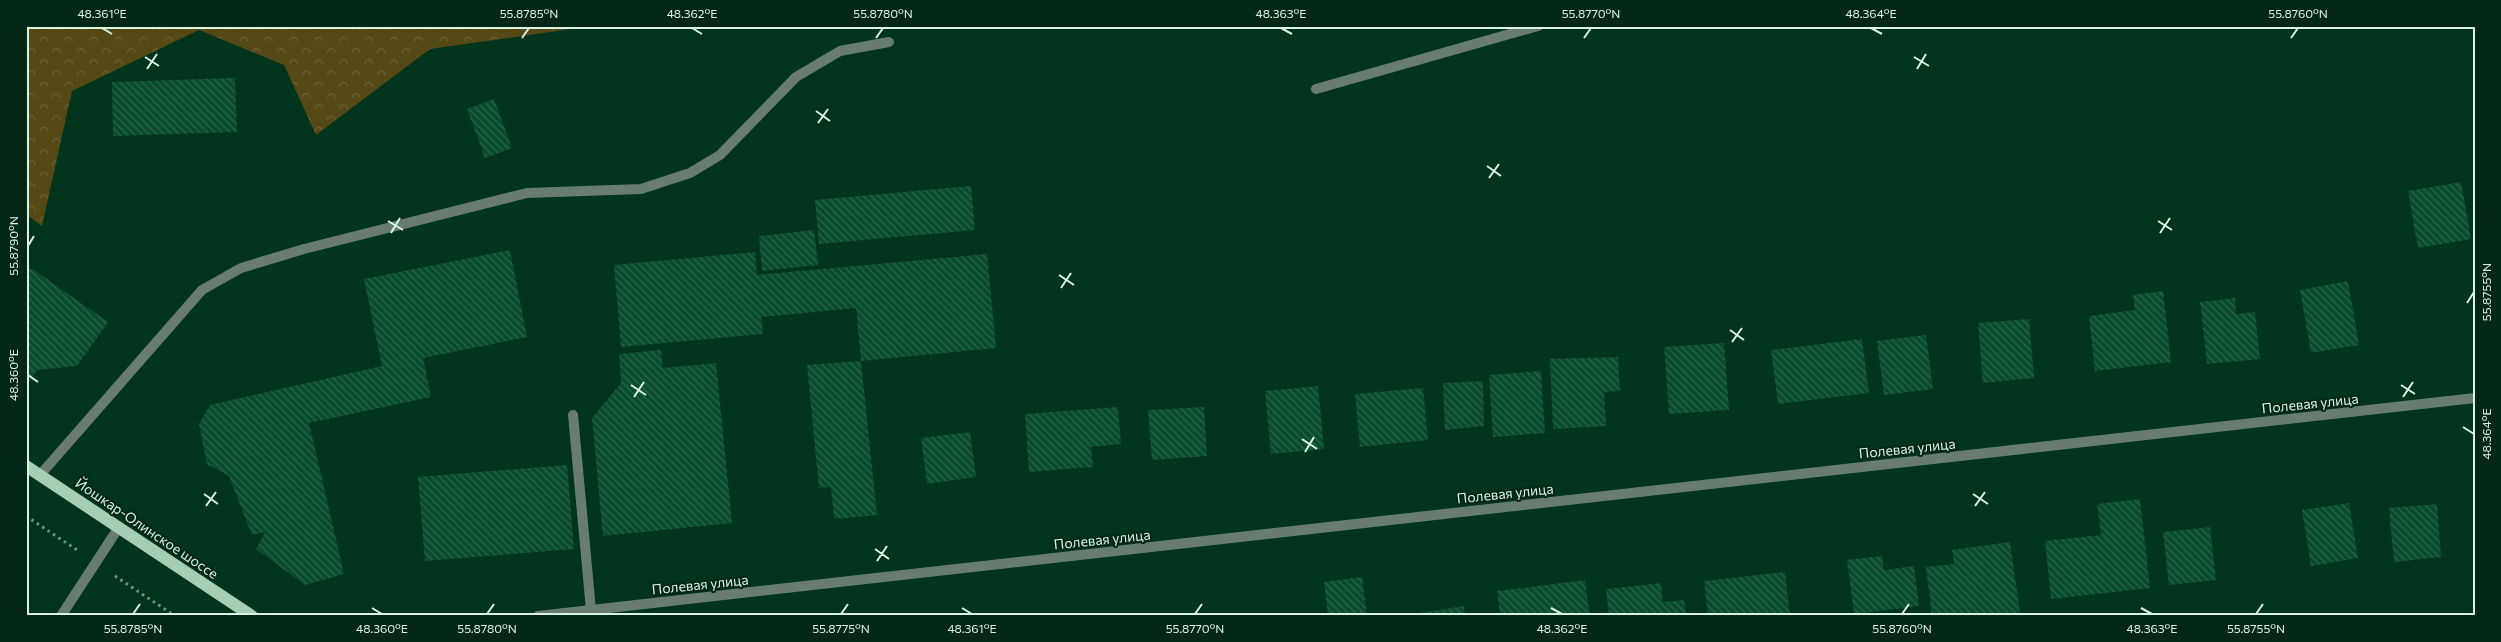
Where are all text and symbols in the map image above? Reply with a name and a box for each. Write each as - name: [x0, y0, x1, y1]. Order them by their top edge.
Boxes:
- text: 48.361°E: [77, 6, 127, 20]
- text: 55.8785°N: [500, 6, 558, 20]
- text: 48.362°E: [667, 6, 717, 20]
- text: 55.8780°N: [853, 6, 913, 20]
- text: 48.363°E: [1256, 6, 1306, 20]
- text: 55.8770°N: [1562, 6, 1620, 20]
- text: 48.364°E: [1845, 6, 1897, 20]
- text: 55.8760°N: [2268, 6, 2328, 20]
- text: 55.8790°N: [6, 216, 20, 276]
- text: 55.8755°N: [2479, 263, 2493, 321]
- text: 48.360°E: [6, 349, 20, 401]
- street label: Полевая улица: [2261, 389, 2359, 417]
- text: 48.364°E: [2479, 408, 2493, 460]
- street label: Полевая улица: [1858, 434, 1956, 462]
- street label: Йошкар-Олинское шоссе: [72, 474, 222, 582]
- street label: Полевая улица: [1456, 479, 1554, 507]
- street label: Полевая улица: [1053, 525, 1151, 553]
- street label: Полевая улица: [651, 570, 749, 598]
- text: 55.8785°N: [104, 621, 162, 635]
- text: 48.360°E: [356, 621, 408, 635]
- text: 55.8780°N: [457, 621, 517, 635]
- text: 55.8775°N: [812, 621, 870, 635]
- text: 48.361°E: [947, 621, 997, 635]
- text: 55.8770°N: [1166, 621, 1224, 635]
- text: 48.362°E: [1537, 621, 1587, 635]
- text: 55.8760°N: [1872, 621, 1932, 635]
- text: 48.363°E: [2127, 621, 2177, 635]
- text: 55.8755°N: [2227, 621, 2285, 635]

